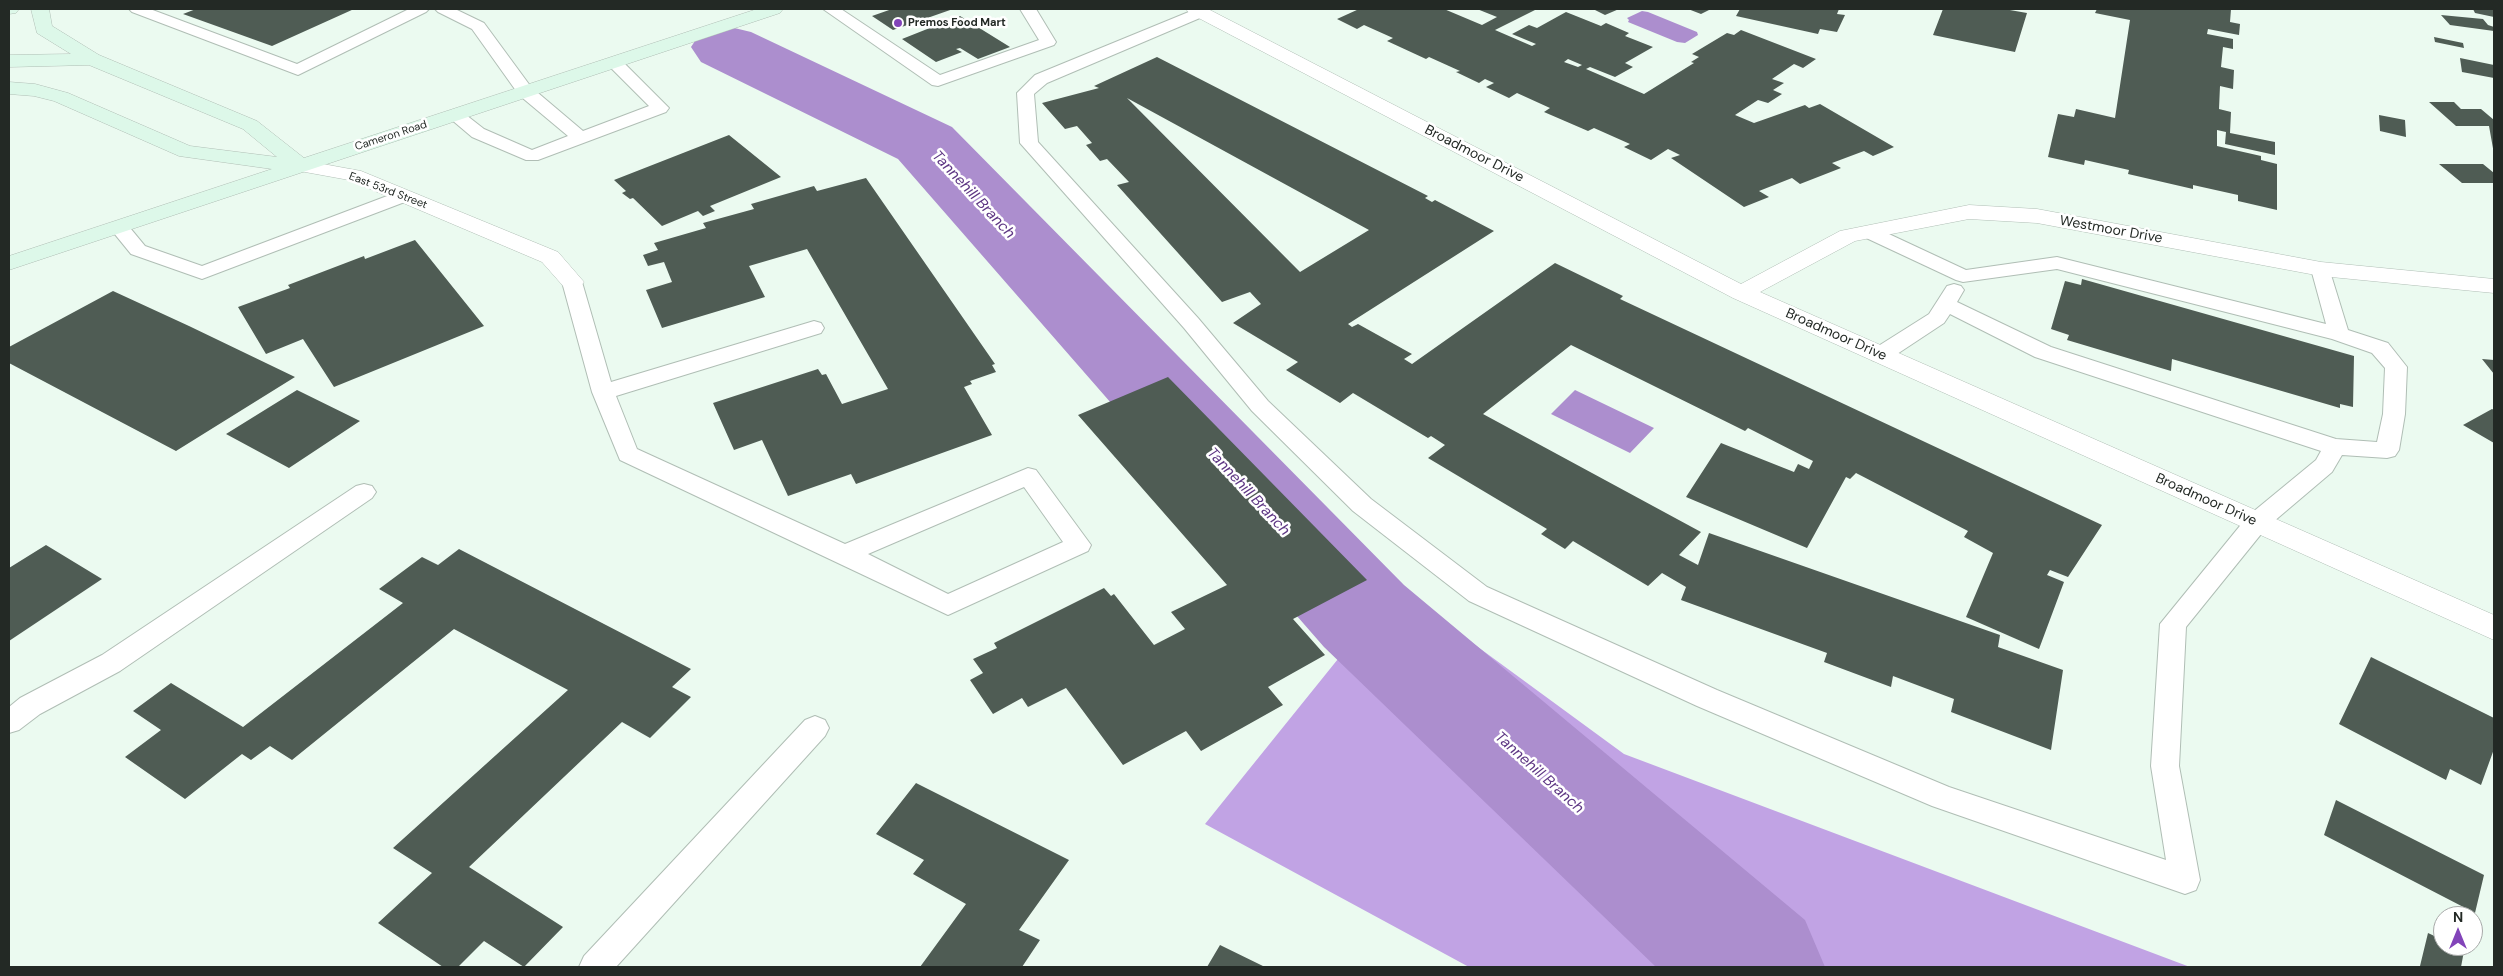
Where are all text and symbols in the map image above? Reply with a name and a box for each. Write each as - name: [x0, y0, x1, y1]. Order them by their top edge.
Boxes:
- place label: Premos Food Mart: [908, 16, 1006, 30]
- marker: Premos Food Mart: [892, 17, 904, 29]
- street label: Cameron Road: [353, 118, 429, 154]
- street label: Broadmoor Drive: [1422, 122, 1526, 186]
- water label: Tannehill Branch: [928, 147, 1018, 243]
- street label: East 53rd Street: [347, 170, 429, 212]
- street label: Westmoor Drive: [2058, 213, 2164, 247]
- street label: Broadmoor Drive: [1783, 305, 1889, 365]
- water label: Tannehill Branch: [1203, 444, 1293, 540]
- street label: Broadmoor Drive: [2153, 470, 2259, 530]
- water label: Tannehill Branch: [1491, 728, 1587, 818]
- north arrow: [2433, 906, 2483, 956]
- text: N: [2453, 908, 2463, 926]

